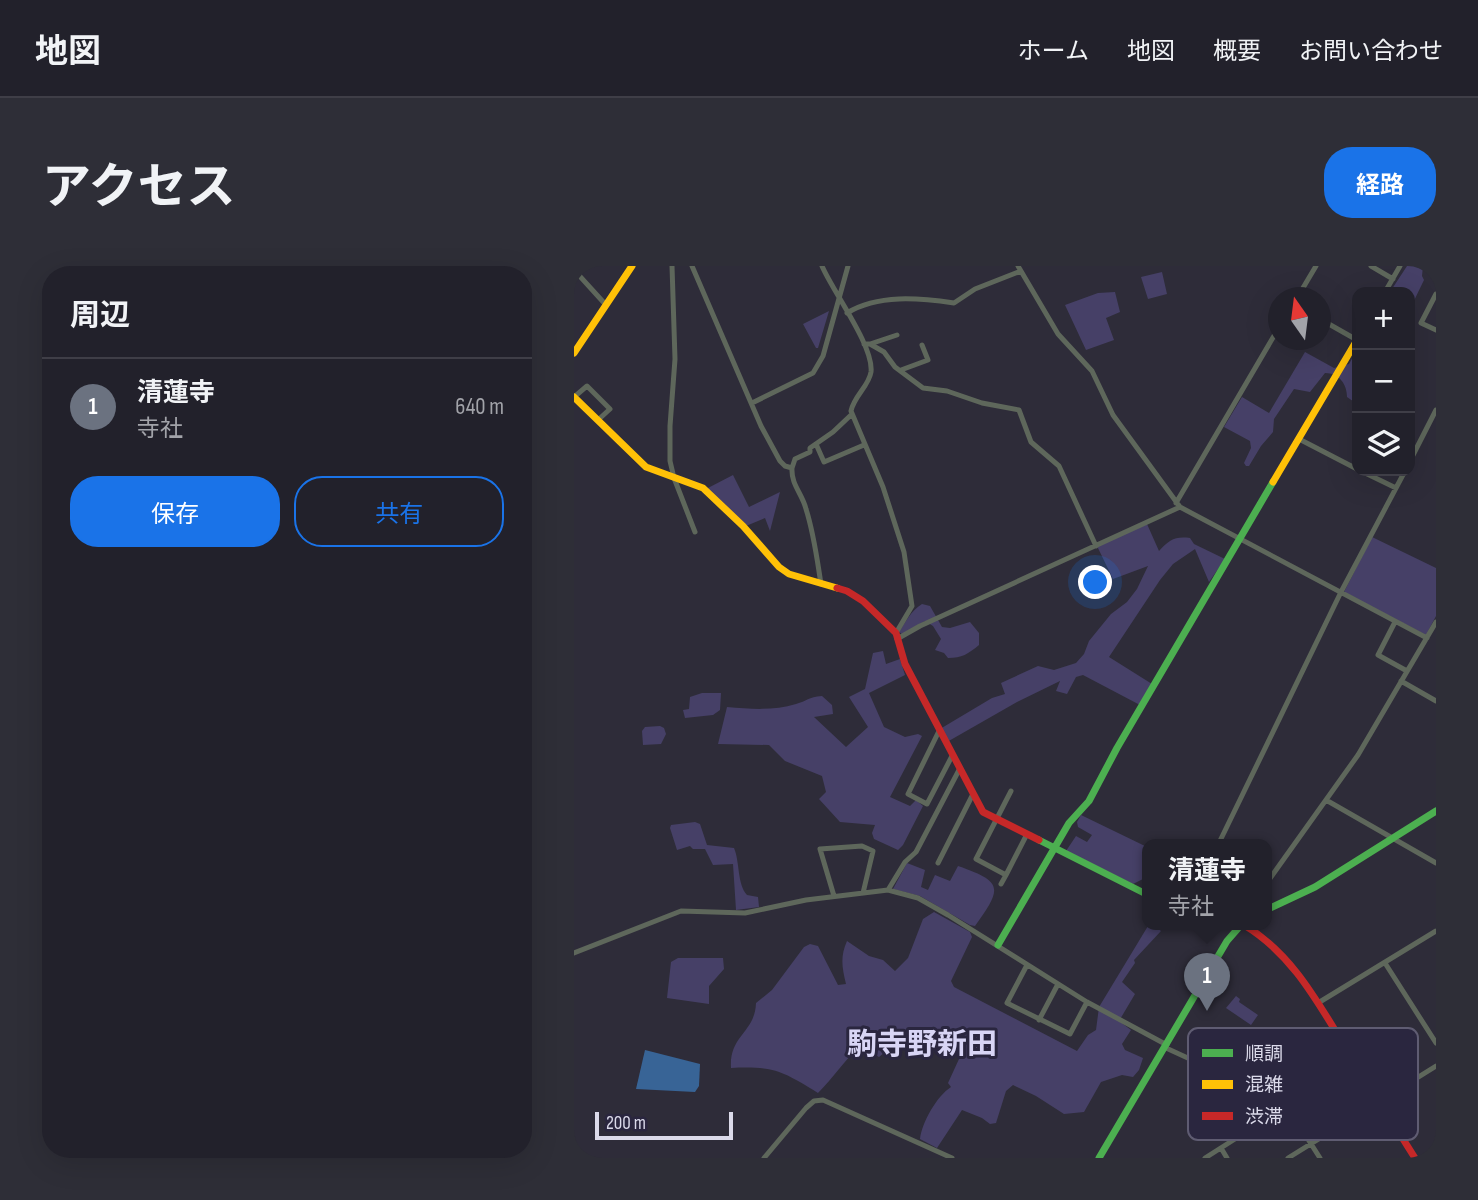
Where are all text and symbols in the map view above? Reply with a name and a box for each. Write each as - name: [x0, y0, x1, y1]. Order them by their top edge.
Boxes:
- text: 地図: [35, 32, 101, 72]
- text: ホーム: [1018, 37, 1089, 66]
- text: 地図: [1127, 37, 1175, 66]
- text: 概要: [1213, 37, 1261, 66]
- text: お問い合わせ: [1299, 37, 1443, 66]
- button: 経路: [1324, 147, 1436, 218]
- text: アクセス: [42, 159, 236, 218]
- north arrow: [1268, 287, 1331, 350]
- map controls: [1352, 287, 1415, 476]
- button: +: [1352, 287, 1415, 350]
- text: 周辺: [70, 298, 130, 334]
- button: −: [1352, 350, 1415, 413]
- text: 清蓮寺: [137, 378, 215, 409]
- text: 1: [88, 393, 98, 421]
- text: 640 m: [455, 393, 504, 421]
- button: layers: [1352, 413, 1415, 476]
- text: 寺社: [137, 415, 183, 443]
- button: 保存: [70, 476, 280, 547]
- button: 共有: [294, 476, 504, 547]
- your location: [1078, 565, 1112, 599]
- popup: [1142, 839, 1272, 930]
- text: 清蓮寺: [1168, 856, 1246, 887]
- text: 寺社: [1168, 893, 1214, 921]
- pin: 1: [1184, 953, 1230, 1011]
- district label: 駒寺野新田: [847, 1027, 997, 1063]
- legend: [1188, 1028, 1418, 1140]
- text: 順調: [1245, 1043, 1283, 1066]
- text: 混雑: [1245, 1074, 1283, 1097]
- text: 渋滞: [1245, 1106, 1283, 1129]
- scale bar: [595, 1109, 733, 1141]
- text: 200 m: [606, 1112, 646, 1135]

